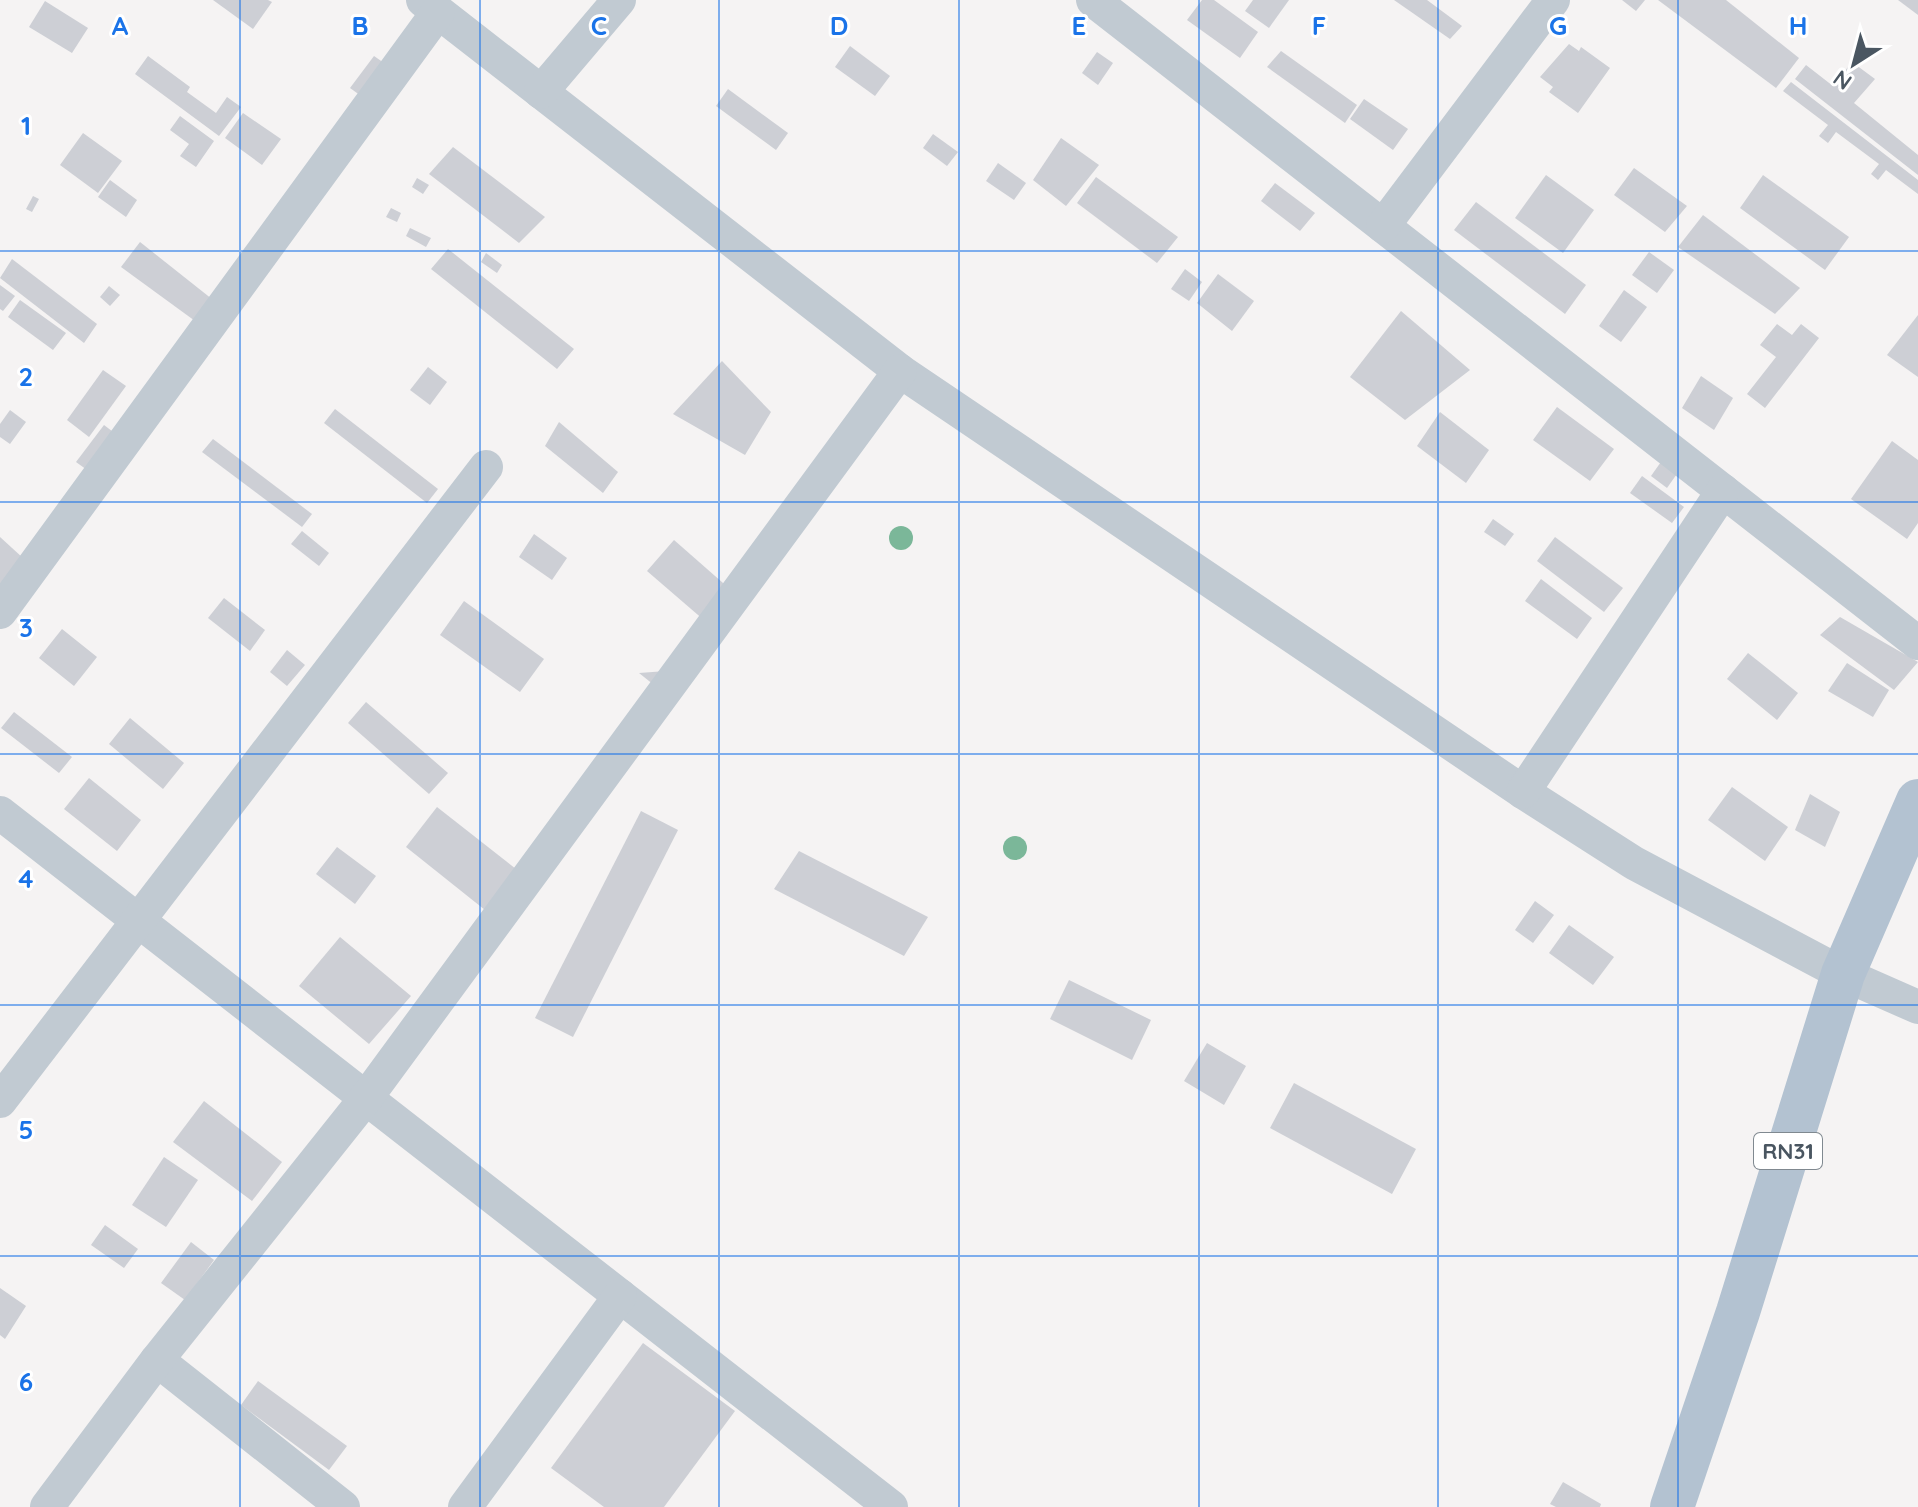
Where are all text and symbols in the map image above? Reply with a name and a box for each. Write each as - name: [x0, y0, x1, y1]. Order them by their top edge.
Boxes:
- text: A: [112, 9, 129, 42]
- text: B: [351, 9, 369, 42]
- text: C: [591, 9, 607, 42]
- text: D: [830, 9, 848, 42]
- text: E: [1072, 9, 1086, 42]
- text: F: [1312, 9, 1326, 42]
- text: G: [1549, 9, 1567, 42]
- text: H: [1789, 9, 1807, 42]
- north arrow: [1814, 24, 1894, 104]
- text: N: [1827, 64, 1857, 96]
- text: 1: [21, 109, 31, 142]
- text: 2: [19, 360, 33, 393]
- text: 3: [19, 611, 33, 644]
- text: 4: [18, 862, 34, 895]
- text: 5: [19, 1113, 33, 1146]
- road number: RN31: [1754, 1133, 1822, 1169]
- text: 6: [19, 1365, 33, 1398]

